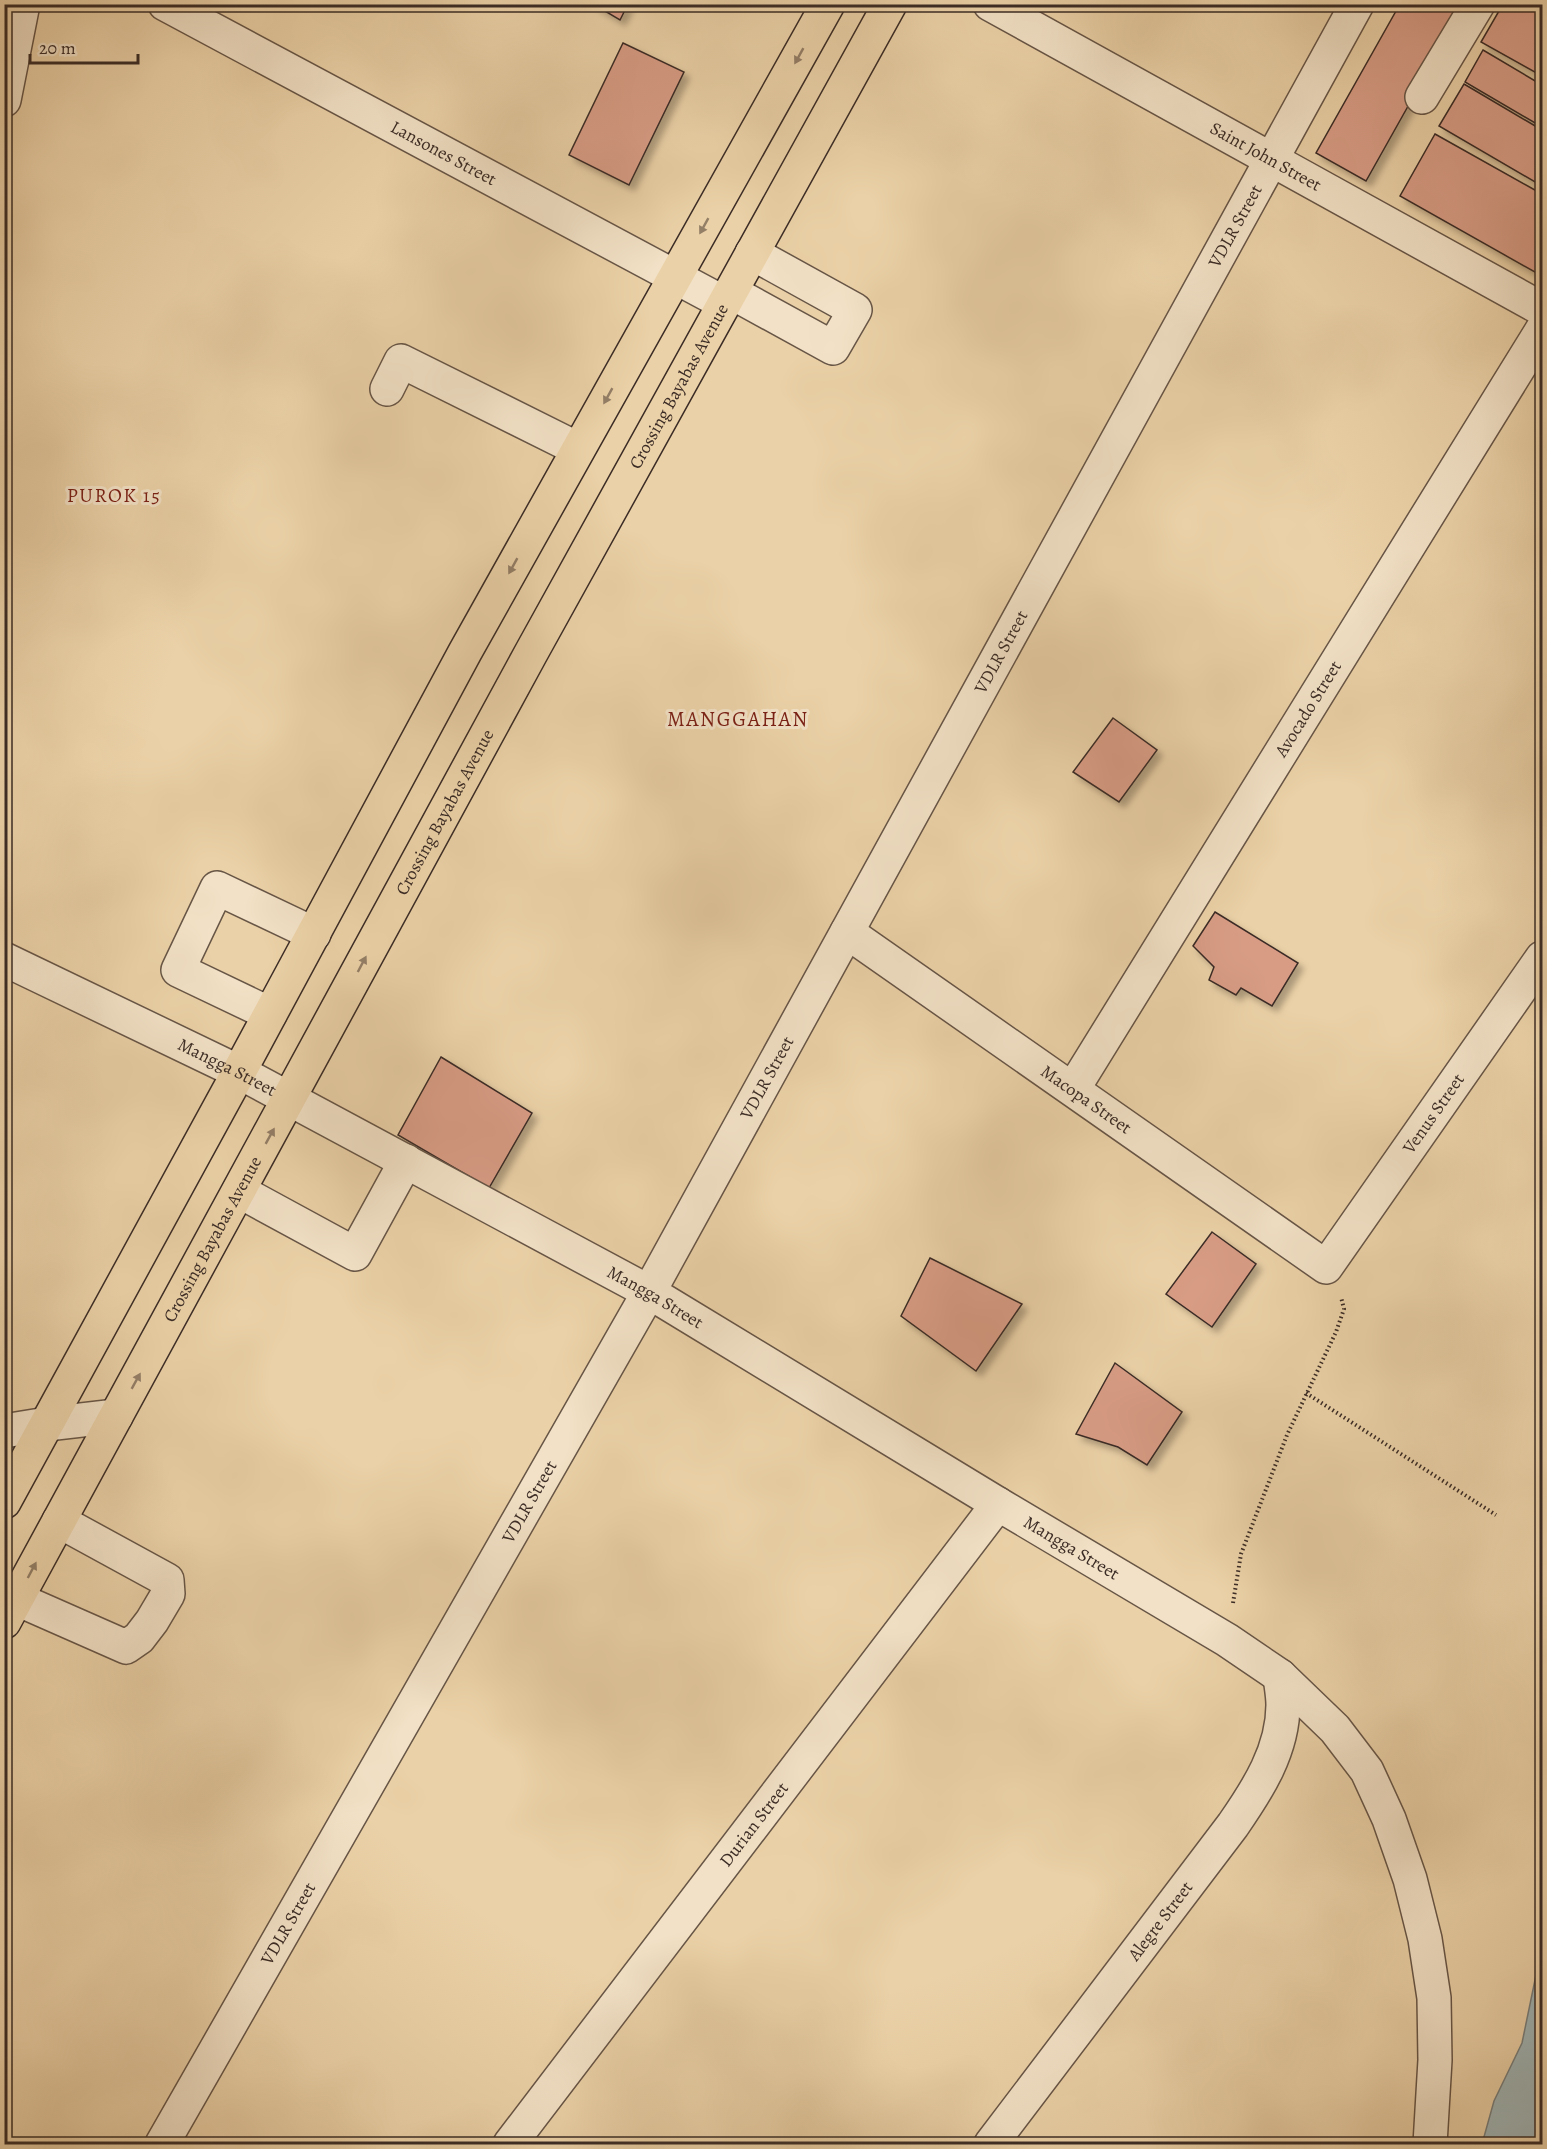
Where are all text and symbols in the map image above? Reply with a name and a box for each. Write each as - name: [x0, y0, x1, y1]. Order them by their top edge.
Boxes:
- scale bar: [30, 27, 138, 65]
- text: 20 m: [39, 36, 76, 60]
- one-way arrow: [794, 47, 804, 64]
- street label: Lansones Street: [387, 115, 501, 191]
- street label: Saint John Street: [1206, 116, 1326, 197]
- street label: VDLR Street: [1202, 180, 1268, 272]
- one-way arrow: [699, 217, 709, 234]
- street label: Crossing Bayabas Avenue: [623, 299, 734, 473]
- one-way arrow: [603, 387, 613, 404]
- district label: PUROK 15: [67, 482, 161, 509]
- one-way arrow: [508, 558, 518, 575]
- street label: VDLR Street: [968, 606, 1033, 698]
- street label: Avocado Street: [1269, 656, 1347, 762]
- district label: MANGGAHAN: [667, 705, 809, 733]
- street label: Crossing Bayabas Avenue: [390, 725, 499, 899]
- one-way arrow: [357, 955, 367, 972]
- street label: Mangga Street: [174, 1032, 281, 1102]
- street label: VDLR Street: [734, 1032, 799, 1124]
- street label: Macopa Street: [1036, 1059, 1136, 1139]
- street label: Venus Street: [1397, 1069, 1470, 1159]
- one-way arrow: [264, 1128, 275, 1144]
- street label: Crossing Bayabas Avenue: [157, 1152, 267, 1326]
- street label: Mangga Street: [603, 1260, 708, 1334]
- one-way arrow: [130, 1372, 140, 1389]
- street label: VDLR Street: [496, 1456, 562, 1548]
- street label: Mangga Street: [1019, 1510, 1124, 1585]
- one-way arrow: [27, 1562, 37, 1579]
- street label: Durian Street: [714, 1777, 794, 1872]
- street label: Alegre Street: [1122, 1876, 1198, 1966]
- street label: VDLR Street: [254, 1878, 321, 1970]

